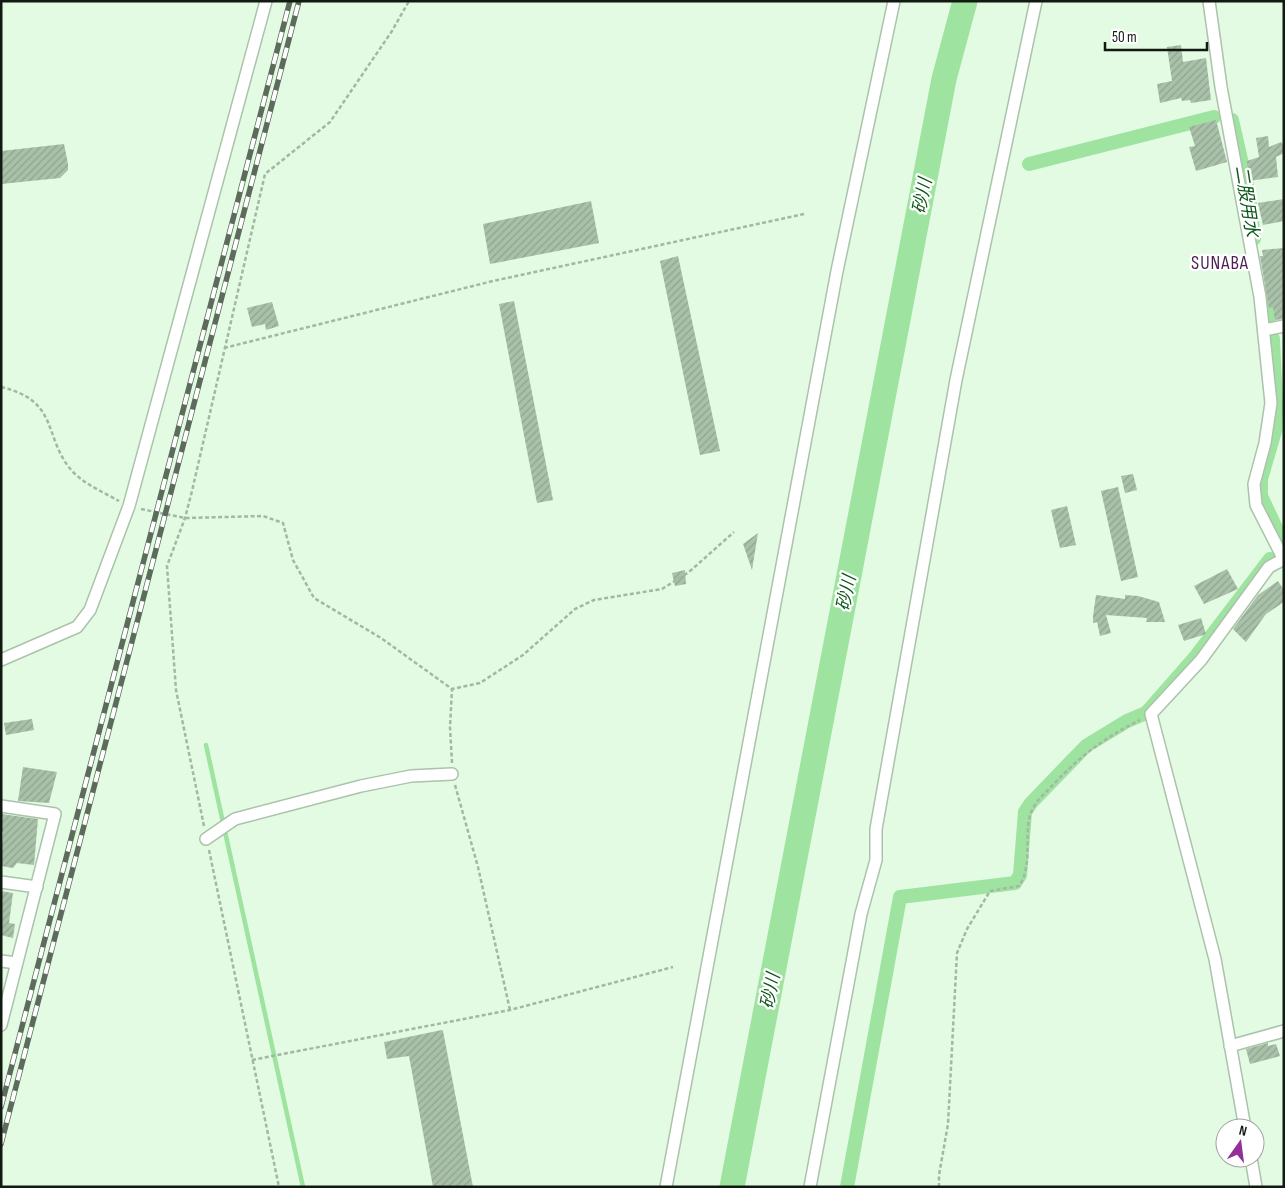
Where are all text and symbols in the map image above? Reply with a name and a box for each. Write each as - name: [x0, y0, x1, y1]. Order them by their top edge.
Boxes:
- scale bar: [1105, 20, 1208, 52]
- text: 50 m: [1112, 28, 1137, 47]
- water label: 二股用水: [1231, 164, 1263, 240]
- water label: 砂川: [909, 174, 937, 216]
- district label: SUNABA: [1191, 252, 1249, 275]
- water label: 砂川: [833, 571, 861, 613]
- water label: 砂川: [757, 969, 785, 1011]
- north arrow: [1215, 1118, 1265, 1168]
- text: N: [1237, 1122, 1249, 1140]

